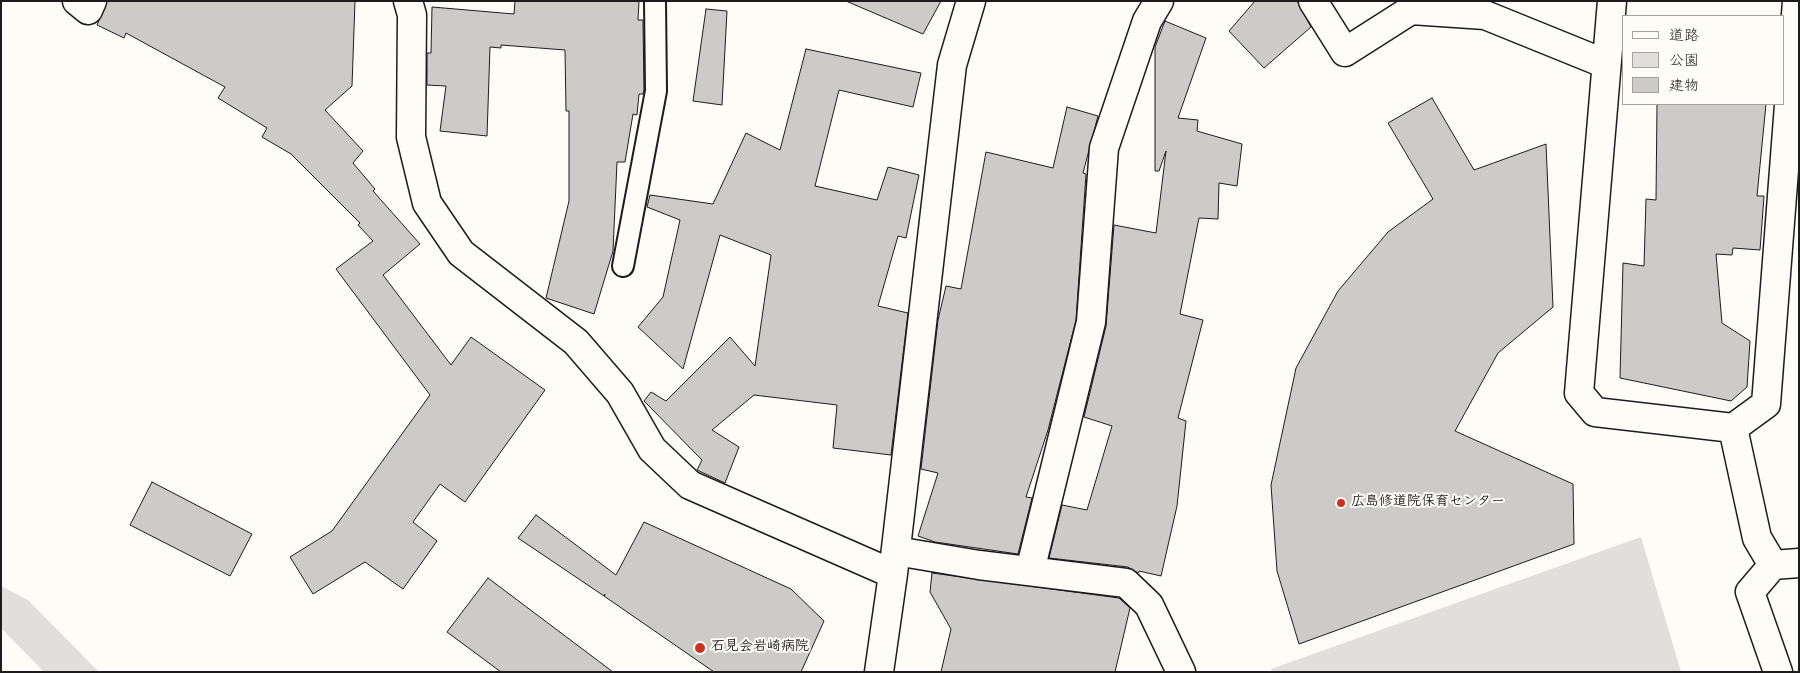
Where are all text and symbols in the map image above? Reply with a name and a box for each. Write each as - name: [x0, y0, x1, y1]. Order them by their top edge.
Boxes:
- legend: [1622, 15, 1785, 105]
- text: 道路: [1669, 28, 1699, 46]
- text: 公園: [1669, 53, 1699, 71]
- text: 建物: [1669, 78, 1699, 96]
- place label: 広島修道院保育センター: [1351, 495, 1505, 511]
- marker: 広島修道院保育センター: [1335, 497, 1347, 509]
- place label: 石見会岩崎病院: [711, 640, 809, 656]
- marker: 石見会岩崎病院: [693, 641, 707, 655]

